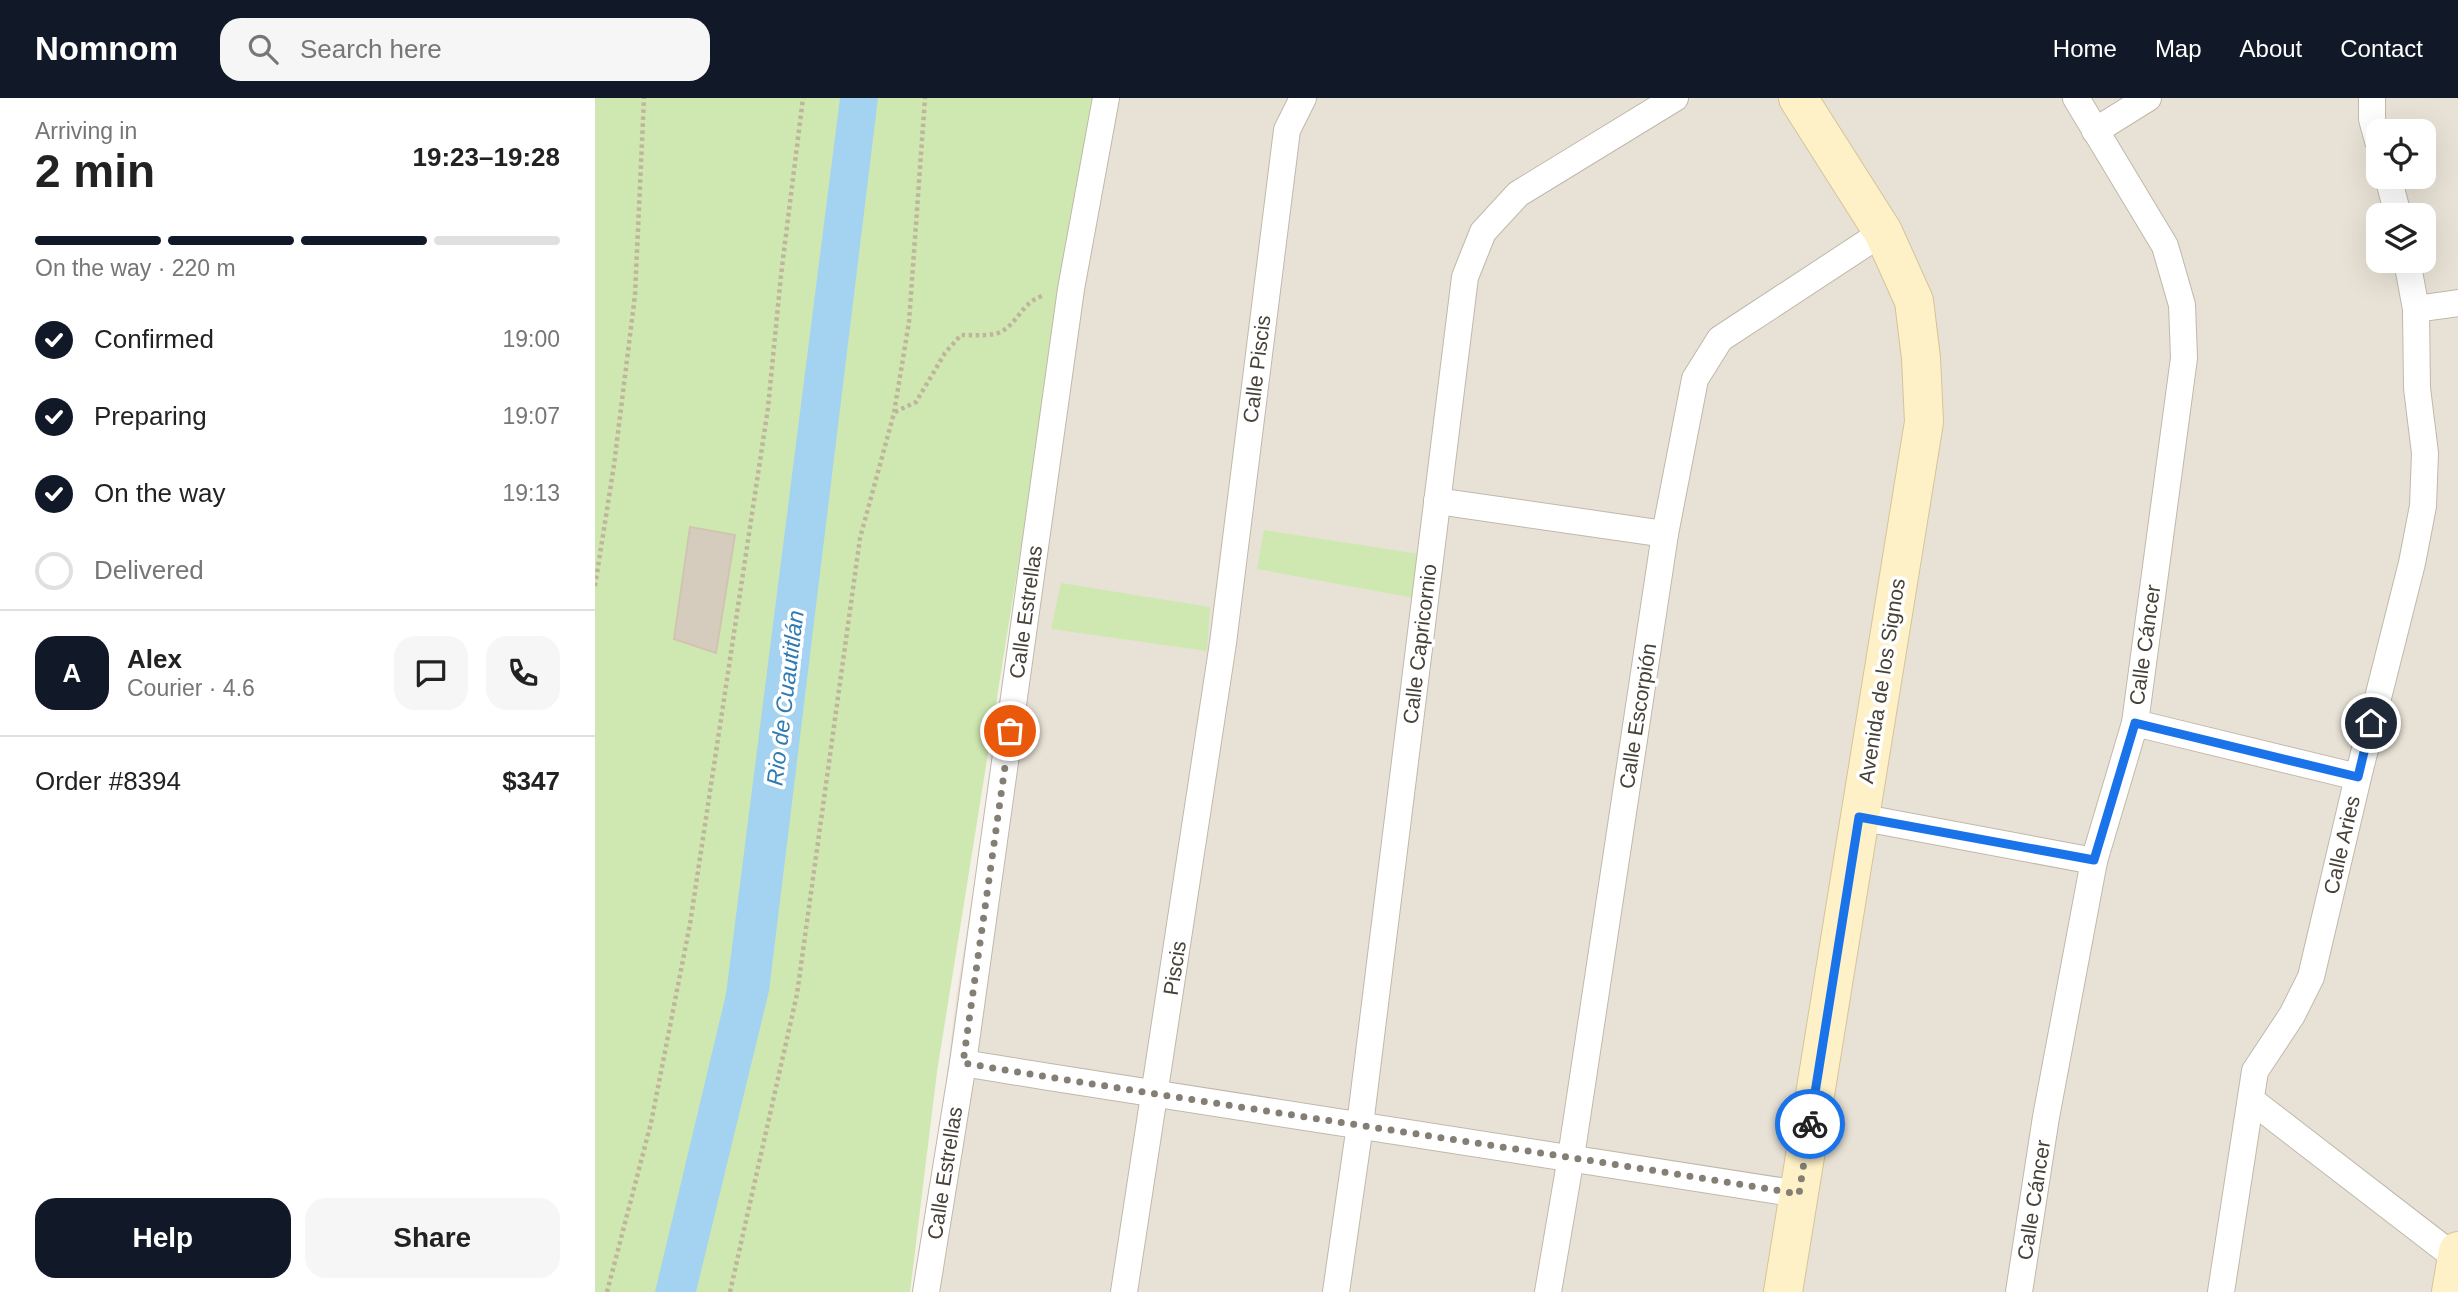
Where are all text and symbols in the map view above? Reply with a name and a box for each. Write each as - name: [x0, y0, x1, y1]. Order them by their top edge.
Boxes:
- search box: [220, 18, 710, 81]
- text: Nomnom: [35, 30, 178, 67]
- icon: search: [244, 30, 282, 68]
- text: Search here: [300, 34, 442, 64]
- text: Home: [2053, 35, 2117, 62]
- text: Map: [2155, 35, 2202, 62]
- text: About: [2240, 35, 2302, 62]
- text: Contact: [2340, 35, 2423, 62]
- text: Arriving in: [35, 118, 137, 144]
- map controls: [2366, 119, 2436, 273]
- button: locate: [2366, 119, 2436, 189]
- text: 19:23–19:28: [413, 142, 560, 172]
- text: 2 min: [35, 145, 155, 197]
- button: layers: [2366, 203, 2436, 273]
- text: On the way · 220 m: [35, 255, 236, 281]
- street label: Calle Piscis: [1238, 314, 1275, 424]
- icon: check: [35, 321, 73, 359]
- text: Confirmed: [94, 324, 214, 354]
- text: 19:00: [502, 326, 560, 352]
- icon: check: [35, 398, 73, 436]
- text: Preparing: [94, 401, 207, 431]
- text: 19:07: [502, 403, 560, 429]
- icon: check: [35, 475, 73, 513]
- text: On the way: [94, 478, 226, 508]
- text: 19:13: [502, 480, 560, 506]
- street label: Calle Estrellas: [1005, 544, 1046, 680]
- text: Delivered: [94, 555, 204, 585]
- street label: Calle Capricornio: [1398, 563, 1441, 725]
- street label: Avenida de los Signos: [1854, 577, 1909, 785]
- street label: Calle Cáncer: [2125, 583, 2164, 707]
- water label: Rio de Cuautitlán: [761, 609, 809, 787]
- button: chat: [394, 636, 468, 710]
- button: phone: [486, 636, 560, 710]
- street label: Calle Escorpión: [1615, 641, 1660, 790]
- text: Alex: [127, 644, 182, 674]
- text: A: [63, 658, 81, 688]
- text: Courier · 4.6: [127, 675, 255, 701]
- pin: [2341, 693, 2401, 753]
- pin: [980, 701, 1040, 761]
- icon: home: [2352, 704, 2390, 742]
- icon: bag: [991, 712, 1029, 750]
- text: Order #8394: [35, 766, 181, 796]
- text: $347: [502, 766, 560, 796]
- street label: Calle Aries: [2319, 793, 2364, 896]
- street label: Piscis: [1159, 939, 1190, 997]
- courier: [1775, 1089, 1845, 1159]
- street label: Calle Estrellas: [923, 1105, 966, 1241]
- icon: bike: [1791, 1105, 1829, 1143]
- street label: Calle Cáncer: [2013, 1138, 2054, 1262]
- button: Help: [35, 1198, 291, 1278]
- button: Share: [305, 1198, 560, 1278]

